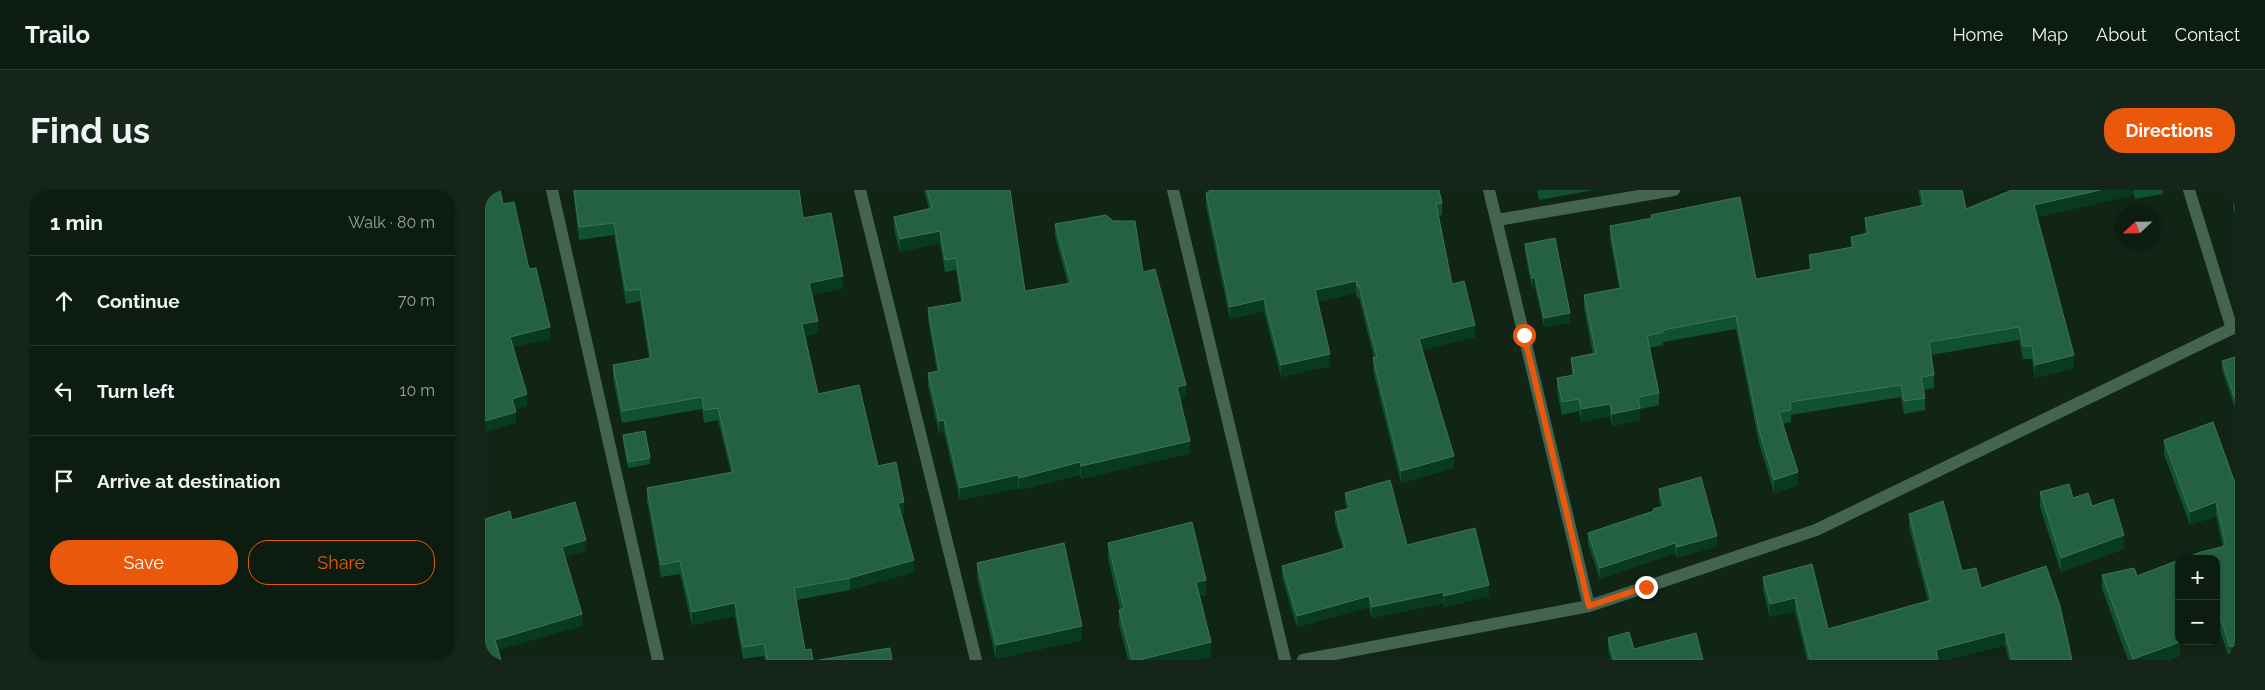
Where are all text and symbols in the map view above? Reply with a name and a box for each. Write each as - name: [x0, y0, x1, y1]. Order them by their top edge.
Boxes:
- text: Trailo: [25, 20, 90, 49]
- text: Home: [1952, 24, 2003, 45]
- text: Map: [2031, 24, 2068, 45]
- text: About: [2096, 24, 2147, 45]
- text: Contact: [2175, 24, 2240, 45]
- button: Directions: [2104, 108, 2235, 153]
- text: Find us: [30, 110, 150, 151]
- north arrow: [2115, 205, 2160, 250]
- text: 1 min: [50, 210, 103, 235]
- text: Walk · 80 m: [348, 213, 435, 232]
- icon: ahead: [50, 287, 78, 315]
- text: Continue: [97, 290, 180, 312]
- text: 70 m: [398, 291, 435, 310]
- route start: [1513, 324, 1536, 347]
- icon: left: [50, 377, 78, 405]
- text: Turn left: [97, 380, 174, 402]
- text: 10 m: [400, 381, 435, 400]
- icon: arrive: [50, 467, 78, 495]
- text: Arrive at destination: [97, 470, 281, 492]
- button: Save: [50, 540, 238, 585]
- button: Share: [248, 540, 435, 585]
- map controls: [2175, 555, 2220, 645]
- button: +: [2175, 555, 2220, 600]
- route end: [1635, 576, 1658, 599]
- button: −: [2175, 600, 2220, 645]

